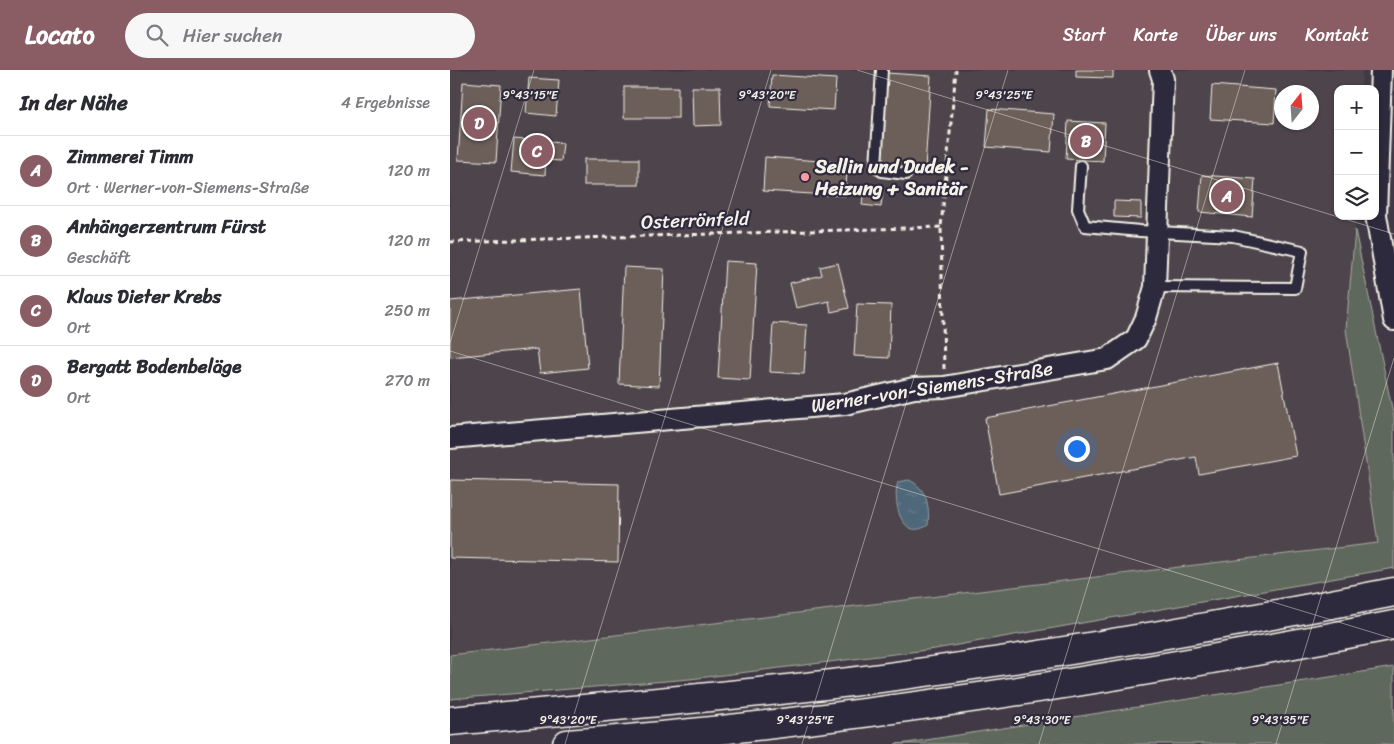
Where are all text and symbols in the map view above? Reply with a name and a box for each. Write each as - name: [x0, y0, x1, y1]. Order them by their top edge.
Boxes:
- search box: [125, 13, 475, 58]
- text: Locato: [25, 14, 95, 56]
- text: Hier suchen: [183, 19, 282, 52]
- text: Start: [1063, 19, 1106, 51]
- text: Karte: [1134, 19, 1178, 51]
- text: Über uns: [1206, 19, 1277, 51]
- text: Kontakt: [1305, 19, 1369, 51]
- icon: search: [143, 21, 171, 49]
- text: In der Nähe: [20, 84, 128, 122]
- text: 9°43'15"E: [502, 84, 559, 106]
- text: 9°43'20"E: [738, 84, 797, 106]
- text: 9°43'25"E: [976, 84, 1034, 106]
- north arrow: [1274, 85, 1319, 130]
- map controls: [1334, 85, 1379, 220]
- button: +: [1334, 85, 1379, 130]
- text: 4 Ergebnisse: [341, 88, 430, 117]
- pin: D: [463, 104, 495, 142]
- pin: B: [1070, 122, 1102, 160]
- button: −: [1334, 130, 1379, 175]
- pin: C: [521, 132, 553, 170]
- text: Zimmerei Timm: [67, 140, 194, 173]
- place label: Sellin und Dudek - Heizung + Sanitär: [814, 150, 969, 205]
- text: A: [31, 156, 41, 185]
- text: 120 m: [387, 156, 430, 185]
- marker: Sellin und Dudek - Heizung + Sanitär: [799, 171, 811, 183]
- text: Ort · Werner-von-Siemens-Straße: [67, 173, 309, 202]
- button: layers: [1334, 175, 1379, 220]
- pin: A: [1211, 177, 1243, 215]
- street label: Osterrönfeld: [640, 202, 751, 238]
- text: Anhängerzentrum Fürst: [67, 210, 266, 243]
- text: B: [31, 226, 41, 255]
- text: 120 m: [387, 226, 430, 255]
- text: Geschäft: [67, 243, 130, 272]
- text: Klaus Dieter Krebs: [67, 280, 221, 313]
- text: C: [31, 296, 41, 325]
- text: 250 m: [384, 296, 430, 325]
- text: Ort: [67, 313, 91, 342]
- text: Bergatt Bodenbeläge: [67, 350, 241, 383]
- street label: Werner-von-Siemens-Straße: [809, 352, 1056, 422]
- text: D: [31, 366, 41, 395]
- text: 270 m: [385, 366, 430, 395]
- text: Ort: [67, 383, 91, 412]
- your location: [1064, 436, 1090, 462]
- text: 9°43'20"E: [539, 709, 598, 731]
- text: 9°43'25"E: [777, 709, 835, 731]
- text: 9°43'30"E: [1014, 709, 1072, 731]
- text: 9°43'35"E: [1252, 709, 1310, 731]

